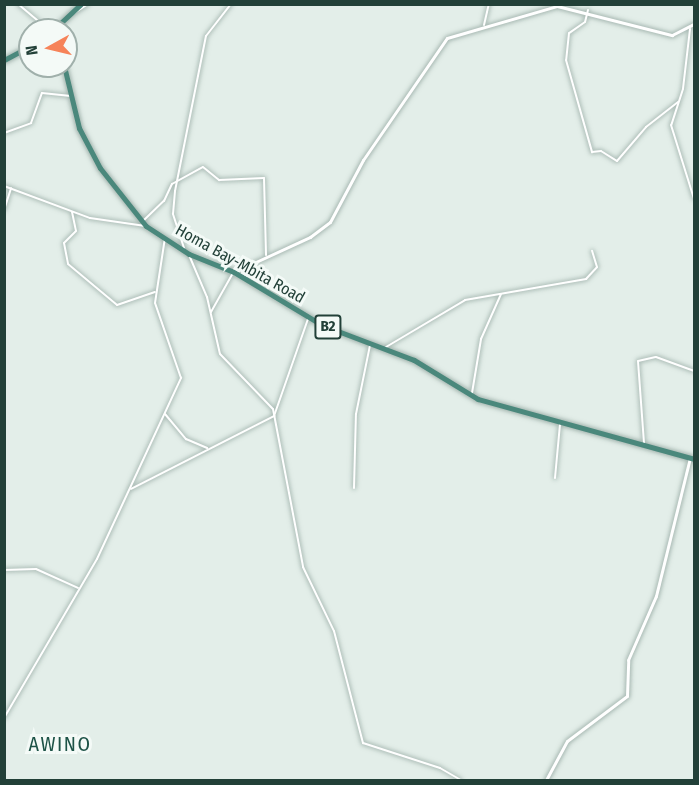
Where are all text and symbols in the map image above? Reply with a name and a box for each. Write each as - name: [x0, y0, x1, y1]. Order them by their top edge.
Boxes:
- north arrow: [18, 18, 78, 78]
- text: N: [22, 44, 42, 56]
- street label: Homa Bay-Mbita Road: [172, 220, 308, 308]
- road number: B2: [313, 315, 343, 339]
- district label: AWINO: [29, 732, 91, 756]

